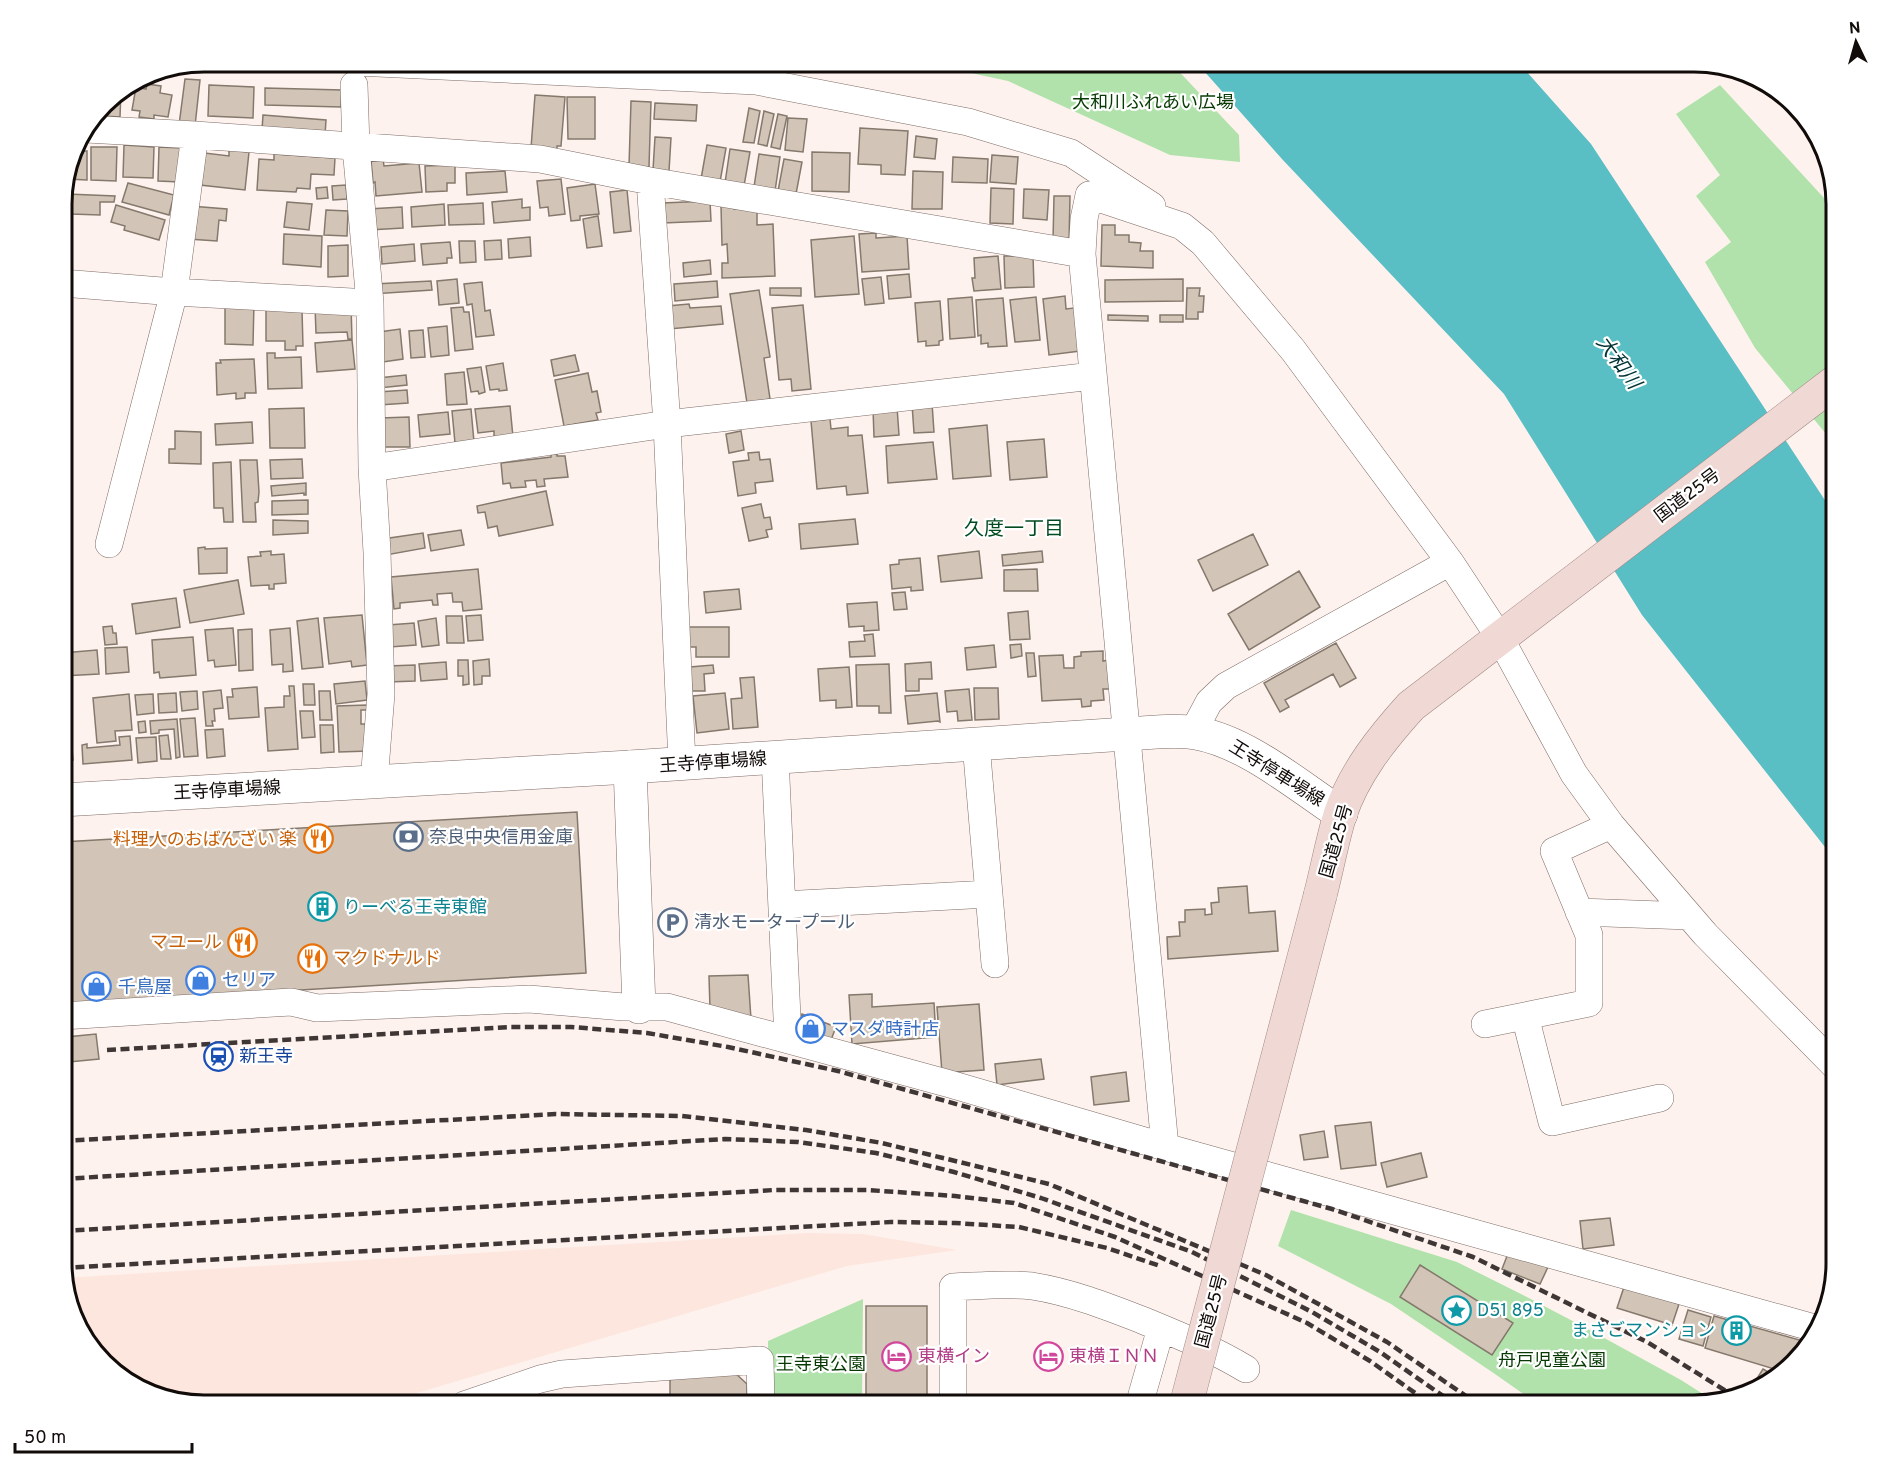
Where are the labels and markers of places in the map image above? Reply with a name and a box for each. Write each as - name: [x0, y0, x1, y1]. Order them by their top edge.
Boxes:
- bank icon: 奈良中央信用金庫: [392, 821, 424, 853]
- restaurant icon: 料理人のおばんざい 楽: [302, 823, 334, 855]
- place label: 奈良中央信用金庫: [429, 827, 573, 850]
- place label: 料理人のおばんざい 楽: [113, 829, 297, 852]
- building icon: りーべる王寺東館: [306, 891, 338, 923]
- place label: りーべる王寺東館: [343, 897, 487, 920]
- parking icon: 清水モータープール: [657, 906, 689, 938]
- place label: 清水モータープール: [694, 912, 855, 935]
- restaurant icon: マユール: [227, 926, 259, 958]
- place label: マユール: [150, 932, 222, 955]
- restaurant icon: マクドナルド: [296, 942, 328, 974]
- place label: マクドナルド: [333, 948, 441, 971]
- shop icon: セリア: [185, 964, 217, 996]
- place label: セリア: [222, 970, 276, 993]
- shop icon: 千鳥屋: [81, 971, 113, 1003]
- place label: 千鳥屋: [118, 977, 172, 1000]
- shop icon: マスダ時計店: [794, 1013, 826, 1045]
- place label: マスダ時計店: [831, 1019, 939, 1042]
- station icon: 新王寺: [202, 1040, 234, 1072]
- place label: 新王寺: [239, 1046, 293, 1069]
- place icon: D51 895: [1440, 1294, 1472, 1326]
- place label: D51 895: [1477, 1300, 1544, 1323]
- building icon: まさごマンション: [1720, 1314, 1752, 1346]
- place label: まさごマンション: [1571, 1320, 1715, 1343]
- hotel icon: 東横イン: [881, 1340, 913, 1372]
- hotel icon: 東横ＩＮＮ: [1032, 1340, 1064, 1372]
- place label: 東横イン: [918, 1346, 990, 1369]
- place label: 東横ＩＮＮ: [1069, 1346, 1159, 1369]

